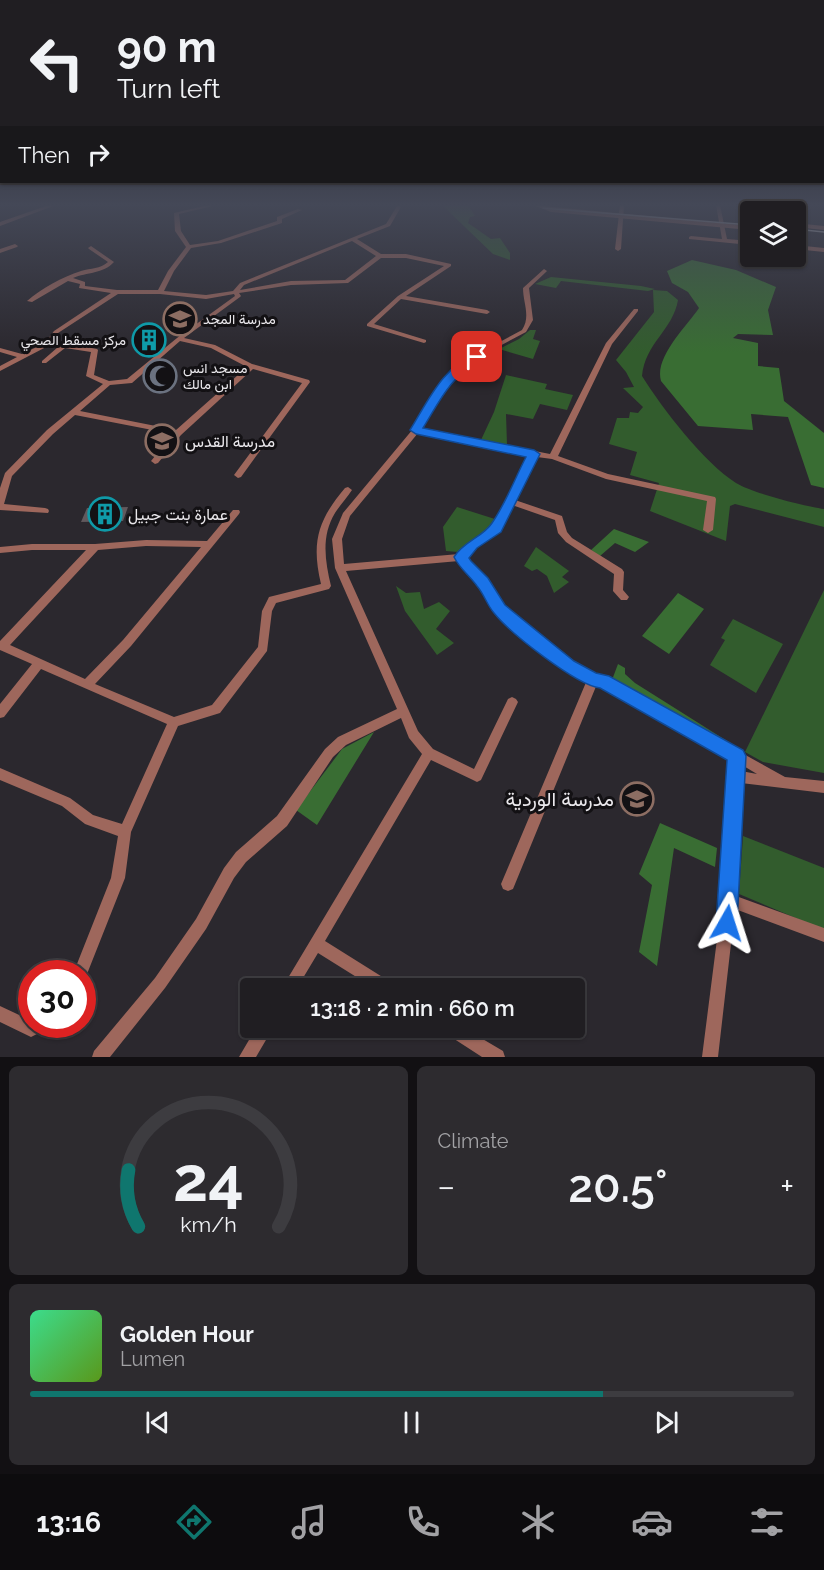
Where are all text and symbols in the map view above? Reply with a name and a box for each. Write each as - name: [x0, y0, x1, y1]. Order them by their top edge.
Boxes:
- text: 90 m: [117, 23, 217, 72]
- icon: left: [18, 24, 96, 102]
- text: Turn left: [117, 73, 220, 104]
- icon: right: [82, 138, 115, 171]
- text: Then: [18, 142, 70, 168]
- map controls: [740, 201, 806, 267]
- button: layers: [740, 201, 806, 267]
- school or university icon: مدرسة المجد: [162, 301, 198, 337]
- place label: مدرسة المجد: [203, 311, 276, 328]
- building icon: مركز مسقط الصحي: [131, 322, 167, 358]
- pin: [451, 331, 502, 382]
- place label: مركز مسقط الصحي: [21, 332, 126, 352]
- icon: arrive: [460, 340, 493, 373]
- mosque icon: مسجد انس ابن مالك: [142, 358, 178, 394]
- place label: مسجد انس ابن مالك: [183, 360, 247, 393]
- school or university icon: مدرسة القدس: [144, 423, 180, 459]
- place label: مدرسة القدس: [185, 432, 275, 452]
- building icon: عمارة بنت جبيل: [87, 496, 123, 532]
- place label: عمارة بنت جبيل: [128, 505, 228, 525]
- school or university icon: مدرسة الوردية: [619, 781, 655, 817]
- place label: مدرسة الوردية: [505, 787, 614, 812]
- position arrow: [695, 891, 759, 955]
- speed limit sign: 30: [18, 960, 96, 1038]
- text: 13:18 · 2 min · 660 m: [310, 995, 515, 1021]
- text: Climate: [438, 1129, 509, 1153]
- text: 24: [173, 1142, 244, 1216]
- text: 20.5°: [568, 1160, 667, 1213]
- text: −: [438, 1167, 455, 1206]
- text: +: [780, 1167, 794, 1206]
- text: km/h: [180, 1213, 237, 1238]
- text: Golden Hour: [120, 1321, 254, 1347]
- text: Lumen: [120, 1347, 185, 1371]
- icon: previous: [141, 1406, 174, 1439]
- icon: pause: [395, 1406, 428, 1439]
- icon: next: [650, 1406, 683, 1439]
- icon: directions: [173, 1501, 215, 1543]
- icon: music: [288, 1501, 330, 1543]
- icon: phone: [402, 1501, 444, 1543]
- icon: climate: [517, 1501, 559, 1543]
- icon: car: [631, 1501, 673, 1543]
- icon: filters: [746, 1501, 788, 1543]
- text: 13:16: [36, 1507, 101, 1538]

